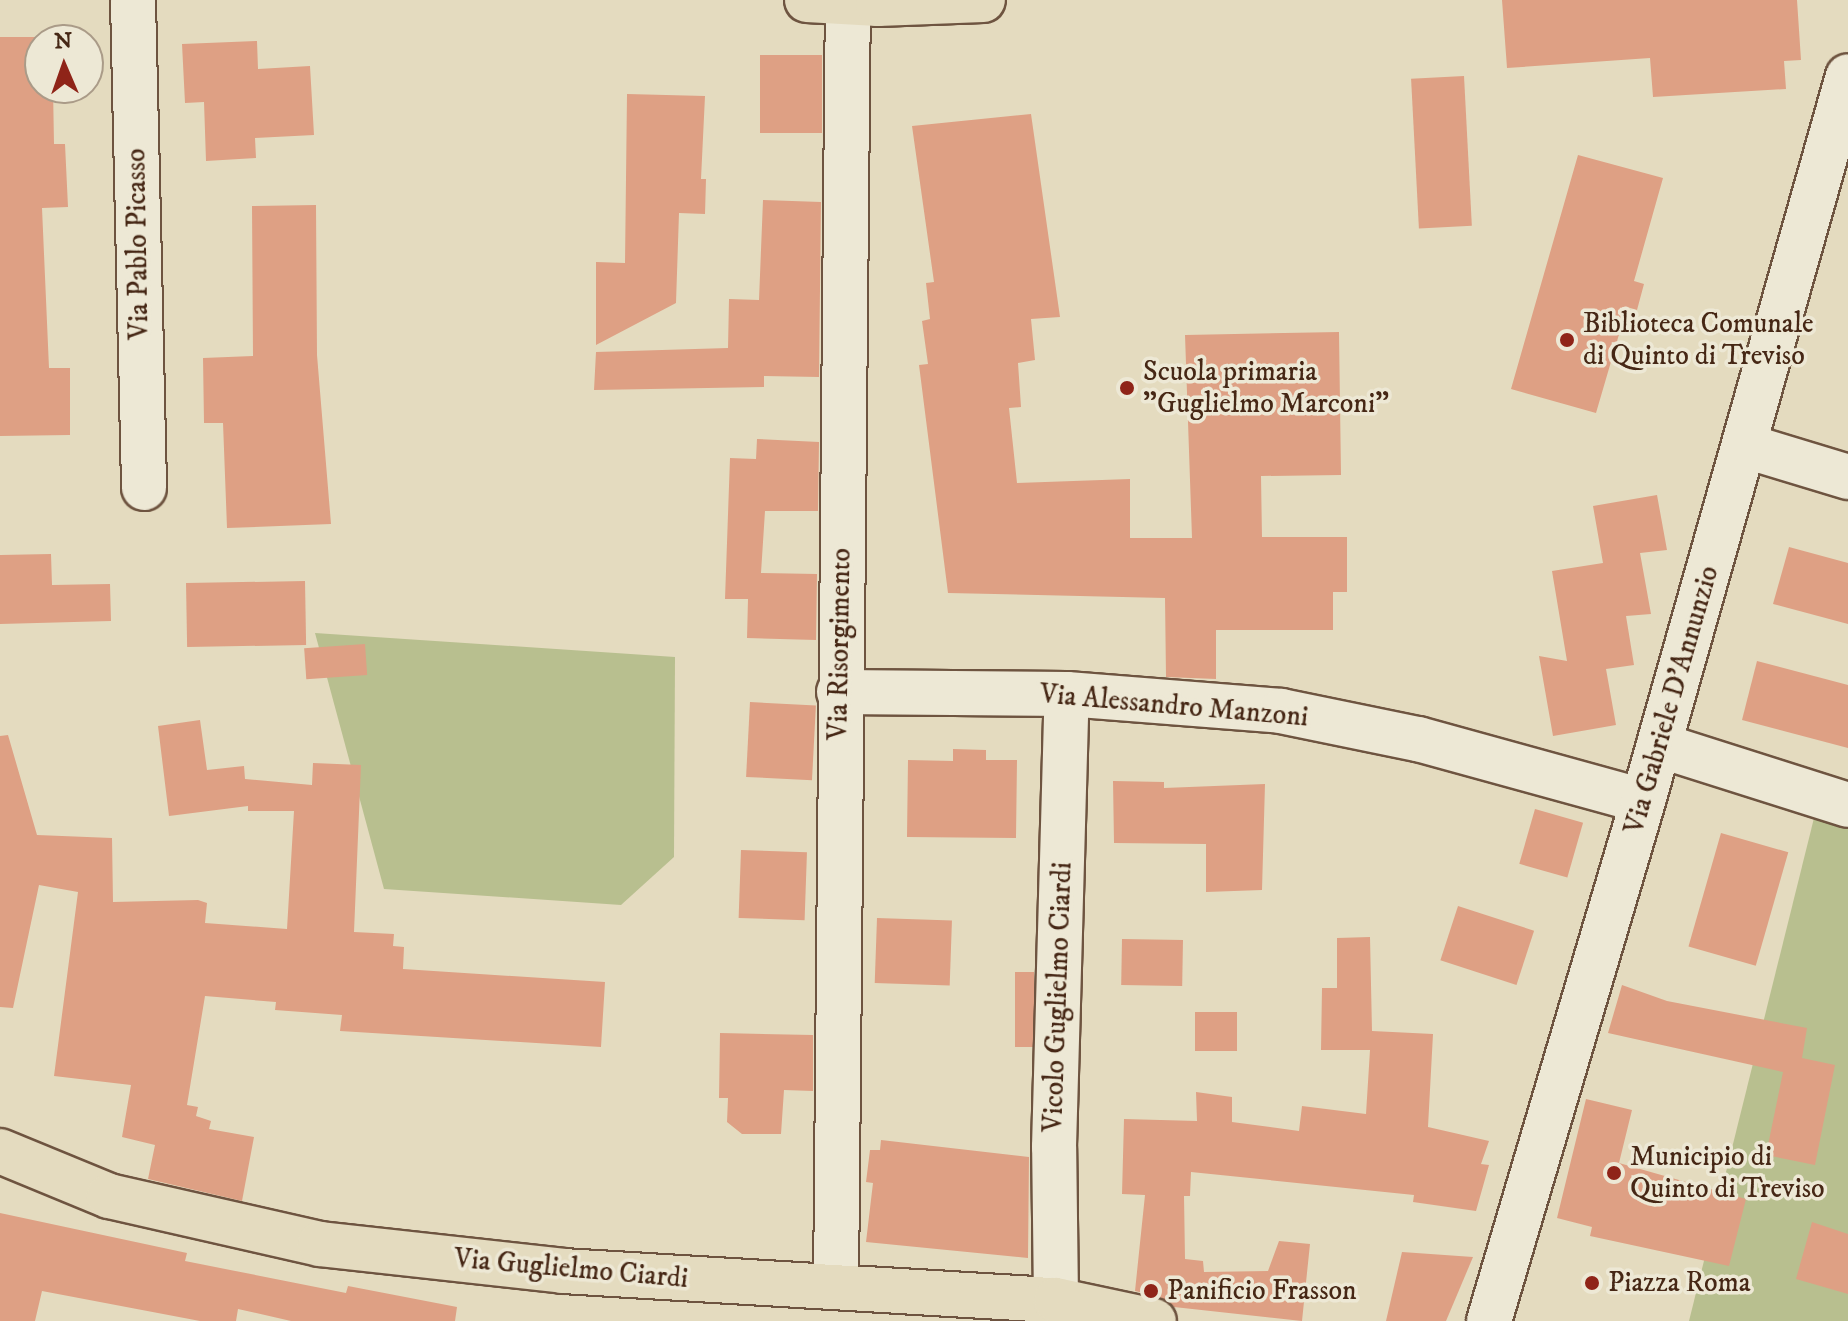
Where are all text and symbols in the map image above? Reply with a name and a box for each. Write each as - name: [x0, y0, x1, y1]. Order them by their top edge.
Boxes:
- north arrow: [24, 24, 104, 104]
- text: N: [54, 28, 73, 55]
- street label: Via Pablo Picasso: [120, 148, 156, 340]
- place label: Biblioteca Comunale di Quinto di Treviso: [1583, 307, 1814, 373]
- marker: Biblioteca Comunale di Quinto di Treviso: [1558, 331, 1576, 349]
- place label: Scuola primaria "Guglielmo Marconi": [1143, 355, 1389, 421]
- marker: Scuola primaria "Guglielmo Marconi": [1118, 379, 1136, 397]
- street label: Via Risorgimento: [822, 548, 858, 740]
- street label: Via Gabriele D'Annunzio: [1618, 562, 1726, 838]
- street label: Via Alessandro Manzoni: [1038, 678, 1310, 734]
- street label: Vicolo Guglielmo Ciardi: [1036, 861, 1080, 1133]
- place label: Municipio di Quinto di Treviso: [1630, 1140, 1825, 1206]
- marker: Municipio di Quinto di Treviso: [1605, 1164, 1623, 1182]
- street label: Via Guglielmo Ciardi: [453, 1242, 689, 1296]
- place label: Piazza Roma: [1608, 1266, 1751, 1300]
- place label: Panificio Frasson: [1167, 1274, 1357, 1308]
- marker: Piazza Roma: [1583, 1274, 1601, 1292]
- marker: Panificio Frasson: [1142, 1282, 1160, 1300]

